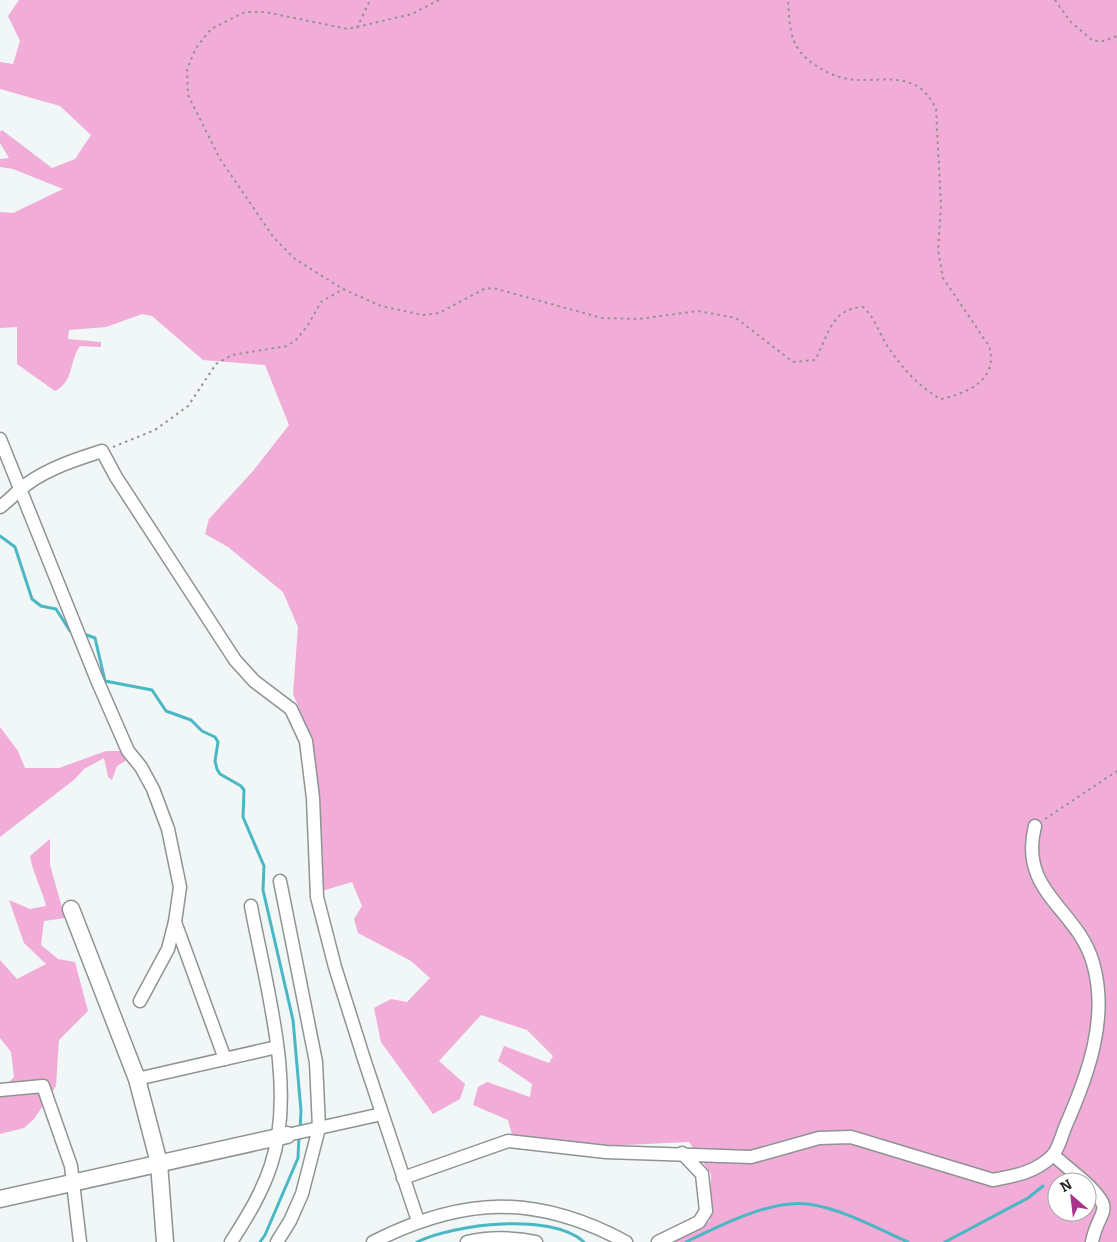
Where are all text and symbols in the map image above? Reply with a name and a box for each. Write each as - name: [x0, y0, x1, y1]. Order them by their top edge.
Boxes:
- north arrow: [1047, 1172, 1097, 1222]
- text: N: [1057, 1176, 1075, 1196]

